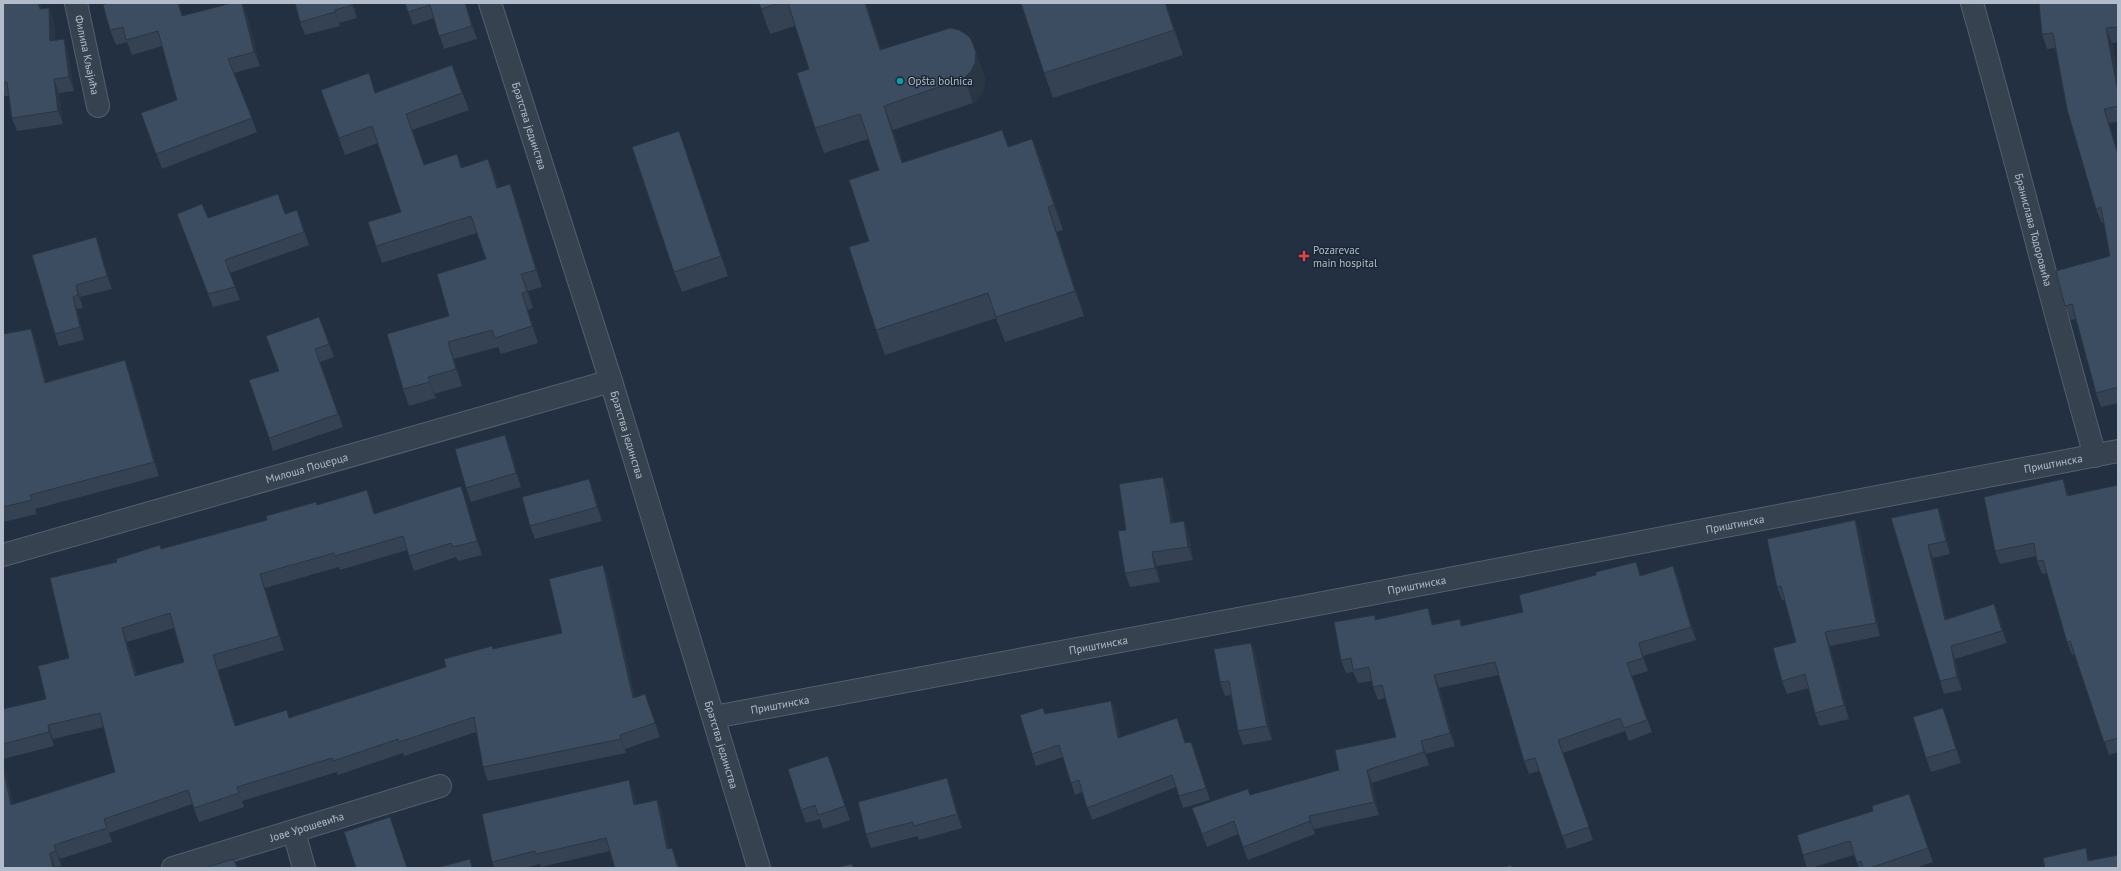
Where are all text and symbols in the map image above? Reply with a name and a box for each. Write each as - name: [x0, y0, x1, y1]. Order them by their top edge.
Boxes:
- street label: Филипа Кљајића: [72, 14, 102, 96]
- place label: Opšta bolnica: [908, 74, 973, 88]
- marker: Opšta bolnica: [895, 76, 905, 86]
- street label: Братства јединства: [509, 80, 550, 171]
- street label: Бранислава Тодоровића: [2012, 172, 2055, 288]
- place label: Pozarevac main hospital: [1313, 243, 1378, 270]
- marker: Pozarevac main hospital: [1298, 250, 1310, 262]
- street label: Братства јединства: [607, 389, 647, 480]
- street label: Милоша Поцерца: [264, 450, 350, 486]
- street label: Приштинска: [2023, 451, 2084, 476]
- street label: Приштинска: [1704, 512, 1765, 537]
- street label: Приштинска: [1386, 573, 1447, 598]
- street label: Приштинска: [1068, 633, 1129, 657]
- street label: Приштинска: [749, 692, 810, 717]
- street label: Братства јединства: [702, 699, 741, 790]
- street label: Јове Урошевића: [267, 809, 346, 845]

